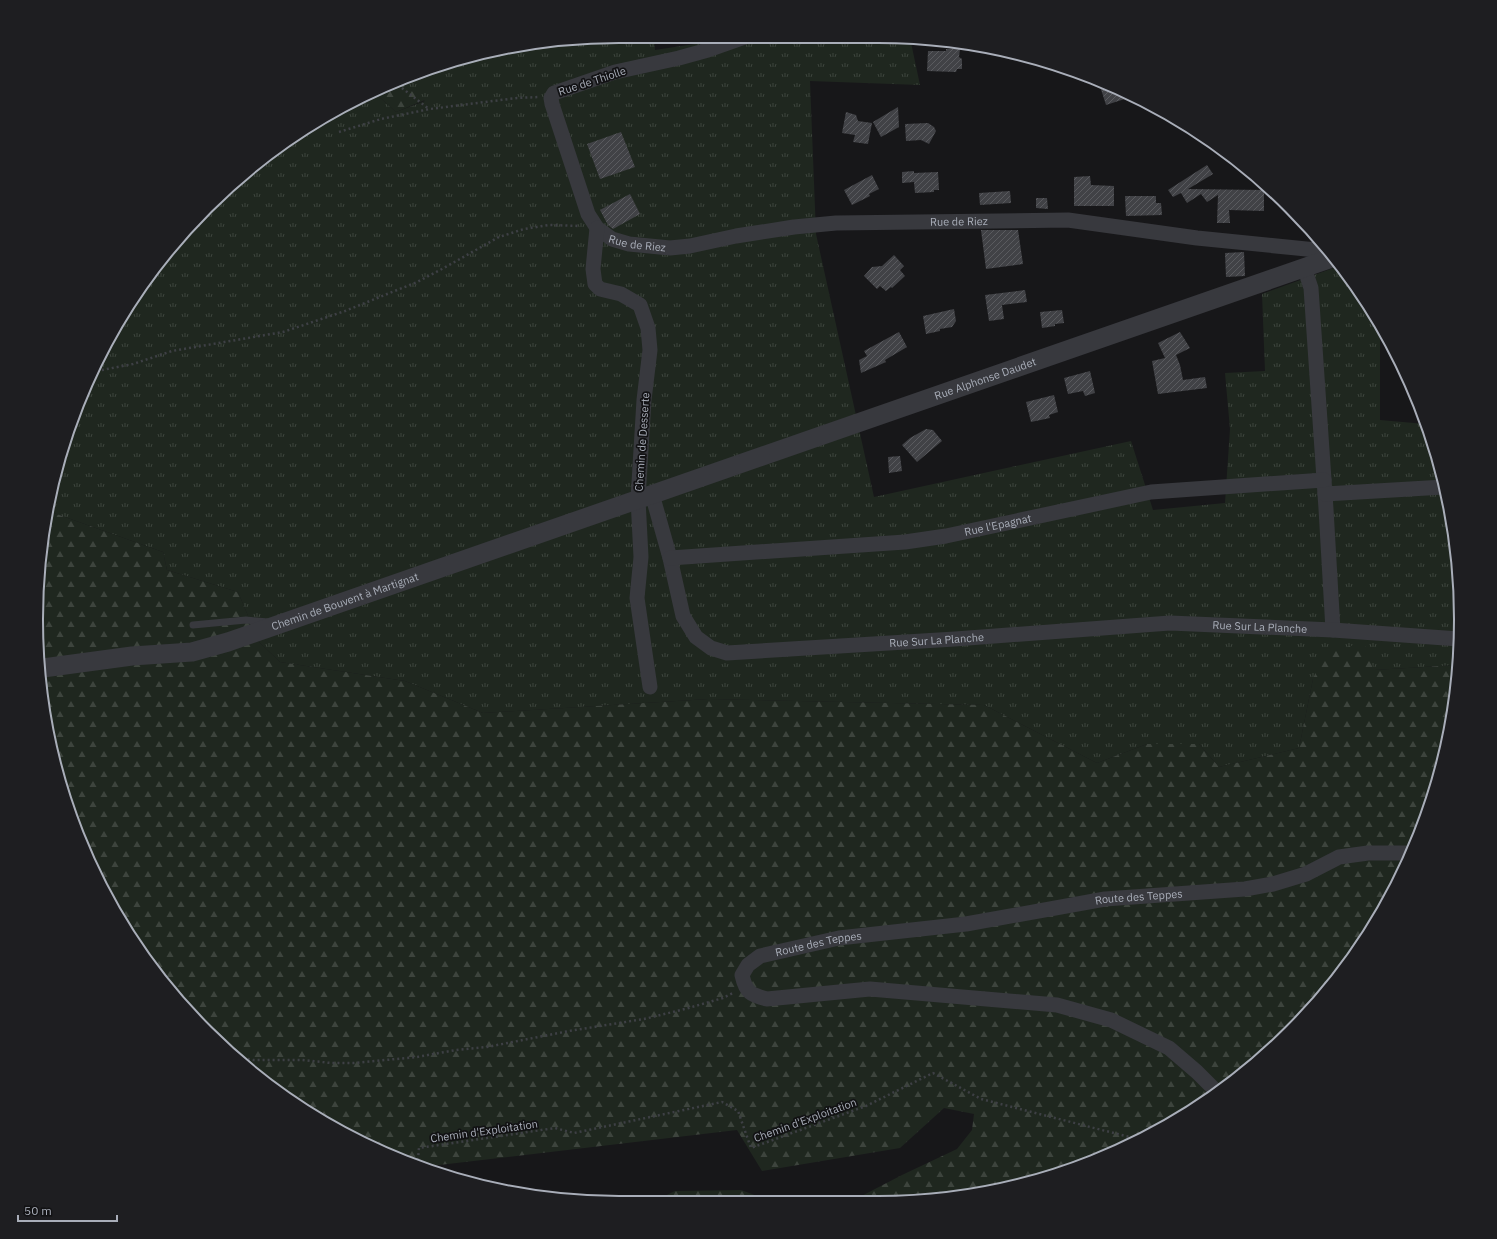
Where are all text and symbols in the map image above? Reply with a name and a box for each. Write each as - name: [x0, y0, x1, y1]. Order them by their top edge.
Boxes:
- street label: Rue de Thiolle: [556, 63, 628, 99]
- street label: Rue de Riez: [930, 214, 988, 229]
- street label: Rue de Riez: [607, 231, 667, 255]
- street label: Rue Alphonse Daudet: [932, 354, 1038, 403]
- street label: Chemin de Desserte: [632, 392, 652, 492]
- street label: Rue l'Epagnat: [963, 511, 1033, 539]
- street label: Chemin de Bouvent à Martignat: [269, 569, 420, 633]
- street label: Rue Sur La Planche: [1212, 618, 1308, 636]
- street label: Rue Sur La Planche: [889, 630, 984, 650]
- street label: Route des Teppes: [1094, 886, 1183, 908]
- street label: Route des Teppes: [774, 929, 862, 959]
- street label: Chemin d'Exploitation: [752, 1095, 858, 1145]
- street label: Chemin d'Exploitation: [429, 1117, 539, 1145]
- scale bar: [18, 1197, 117, 1223]
- text: 50 m: [24, 1203, 52, 1218]

